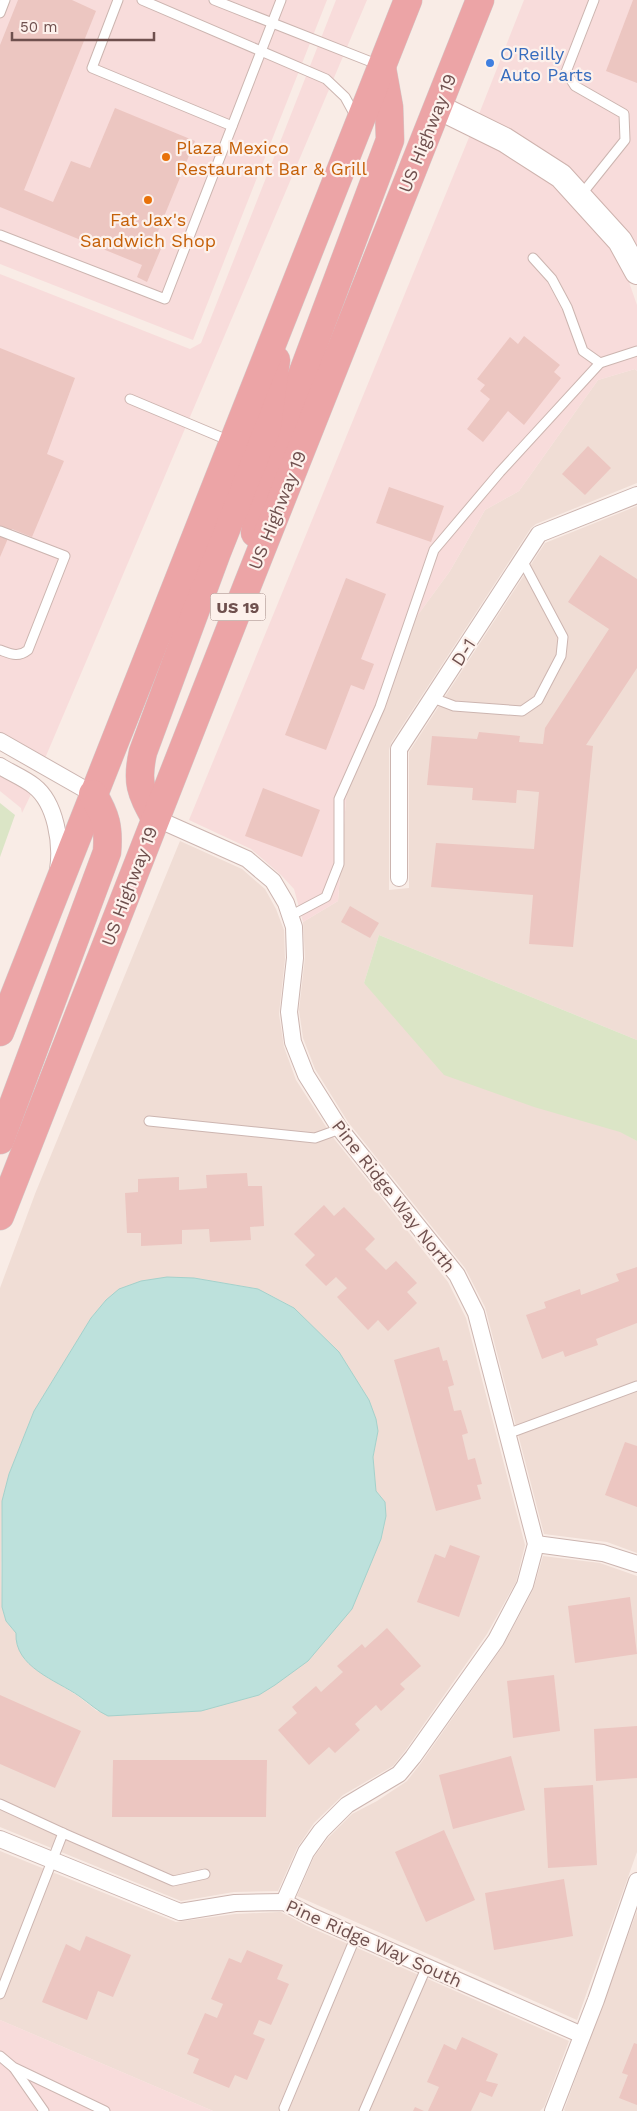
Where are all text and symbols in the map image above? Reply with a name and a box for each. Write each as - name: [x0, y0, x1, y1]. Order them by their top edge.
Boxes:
- scale bar: [12, 10, 155, 42]
- text: 50 m: [20, 18, 57, 36]
- place label: O'Reilly Auto Parts: [500, 43, 592, 85]
- marker: O'Reilly Auto Parts: [484, 57, 496, 69]
- street label: US Highway 19: [394, 71, 460, 195]
- place label: Plaza Mexico Restaurant Bar & Grill: [176, 137, 367, 179]
- marker: Plaza Mexico Restaurant Bar & Grill: [160, 151, 172, 163]
- marker: Fat Jax's Sandwich Shop: [142, 194, 154, 206]
- place label: Fat Jax's Sandwich Shop: [80, 209, 216, 251]
- street label: US Highway 19: [244, 448, 310, 572]
- road number: US 19: [210, 594, 266, 620]
- street label: D-1: [446, 634, 480, 670]
- street label: US Highway 19: [97, 823, 161, 949]
- street label: Pine Ridge Way North: [328, 1116, 460, 1276]
- street label: Pine Ridge Way South: [283, 1895, 465, 1991]

